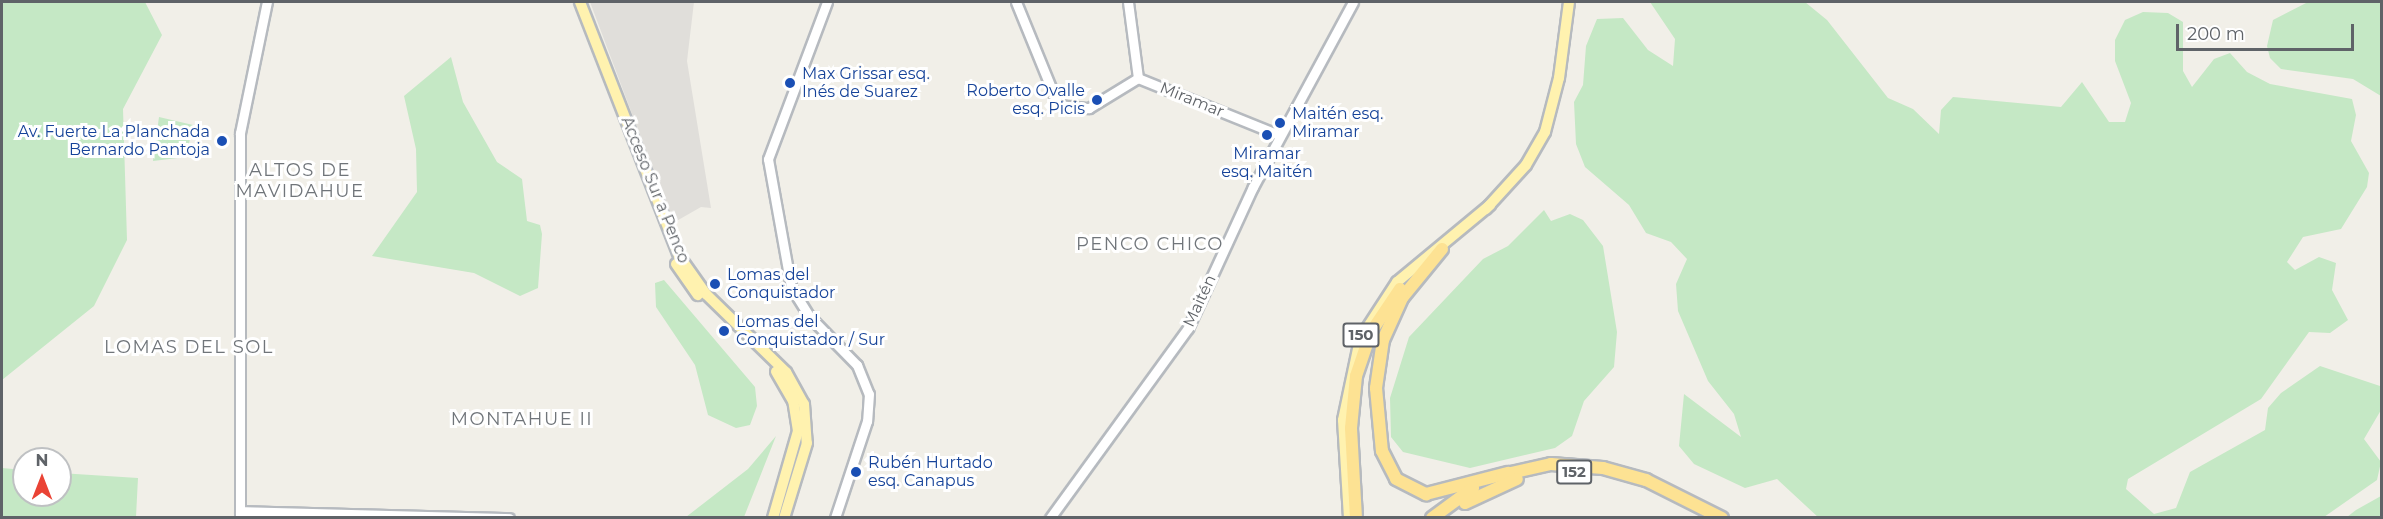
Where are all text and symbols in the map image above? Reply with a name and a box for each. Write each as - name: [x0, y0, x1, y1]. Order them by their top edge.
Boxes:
- scale bar: [2179, 12, 2358, 50]
- text: 200 m: [2187, 23, 2245, 45]
- place label: Max Grissar esq. Inés de Suarez: [802, 64, 930, 102]
- marker: Max Grissar esq. Inés de Suarez: [783, 76, 797, 90]
- street label: Miramar: [1157, 78, 1227, 122]
- place label: Roberto Ovalle esq. Picis: [966, 81, 1085, 119]
- marker: Roberto Ovalle esq. Picis: [1090, 93, 1104, 107]
- place label: Maitén esq. Miramar: [1292, 104, 1383, 142]
- street label: Acceso Sur a Penco: [617, 114, 693, 266]
- marker: Maitén esq. Miramar: [1273, 116, 1287, 130]
- place label: Av. Fuerte La Planchada Bernardo Pantoja: [18, 122, 210, 160]
- marker: Miramar esq. Maitén: [1260, 128, 1274, 142]
- marker: Av. Fuerte La Planchada Bernardo Pantoja: [215, 134, 229, 148]
- place label: Miramar esq. Maitén: [1221, 144, 1313, 182]
- district label: ALTOS DE MAVIDAHUE: [235, 160, 365, 202]
- district label: PENCO CHICO: [1076, 233, 1224, 255]
- place label: Lomas del Conquistador: [727, 265, 835, 303]
- street label: Maitén: [1180, 272, 1220, 330]
- marker: Lomas del Conquistador: [708, 277, 722, 291]
- place label: Lomas del Conquistador / Sur: [736, 312, 885, 350]
- road number: 150: [1342, 323, 1380, 347]
- marker: Lomas del Conquistador / Sur: [717, 324, 731, 338]
- district label: LOMAS DEL SOL: [104, 336, 274, 358]
- district label: MONTAHUE II: [451, 408, 593, 430]
- north arrow: [12, 447, 72, 507]
- text: N: [36, 451, 48, 470]
- place label: Rubén Hurtado esq. Canapus: [868, 453, 993, 491]
- road number: 152: [1556, 460, 1592, 484]
- marker: Rubén Hurtado esq. Canapus: [849, 465, 863, 479]

